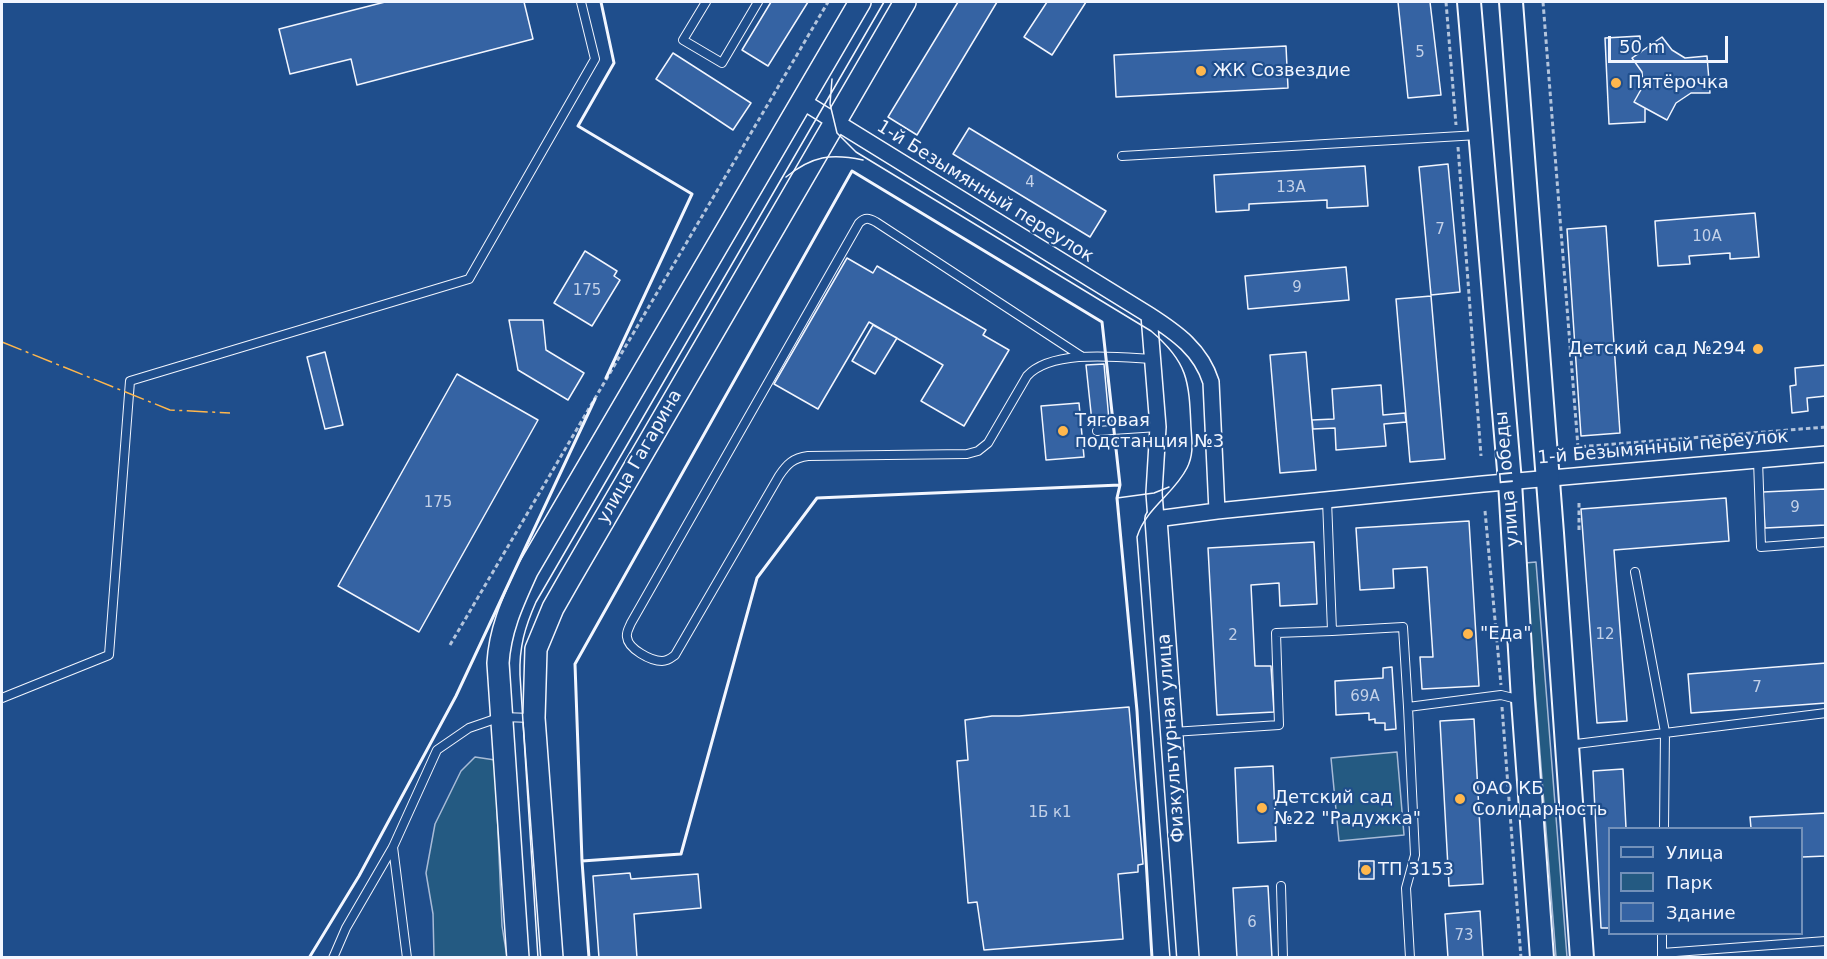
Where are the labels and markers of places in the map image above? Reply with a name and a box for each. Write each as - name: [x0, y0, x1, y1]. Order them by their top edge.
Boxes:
- place label: ЖК Созвездие: [1213, 60, 1351, 82]
- marker: ЖК Созвездие: [1194, 64, 1208, 78]
- place label: Пятёрочка: [1628, 72, 1729, 94]
- marker: Пятёрочка: [1609, 76, 1623, 90]
- place label: Детский сад №294: [1568, 338, 1746, 360]
- marker: Детский сад №294: [1751, 342, 1765, 356]
- place label: Тяговая подстанция №3: [1075, 410, 1224, 452]
- marker: Тяговая подстанция №3: [1056, 424, 1070, 438]
- place label: "Еда": [1480, 623, 1531, 645]
- marker: "Еда": [1461, 627, 1475, 641]
- place label: ОАО КБ Солидарность: [1472, 778, 1607, 820]
- place label: Детский сад №22 "Радужка": [1274, 787, 1421, 830]
- marker: ОАО КБ Солидарность: [1453, 792, 1467, 806]
- marker: Детский сад №22 "Радужка": [1255, 801, 1269, 815]
- place label: ТП 3153: [1378, 859, 1454, 881]
- marker: ТП 3153: [1359, 863, 1373, 877]

